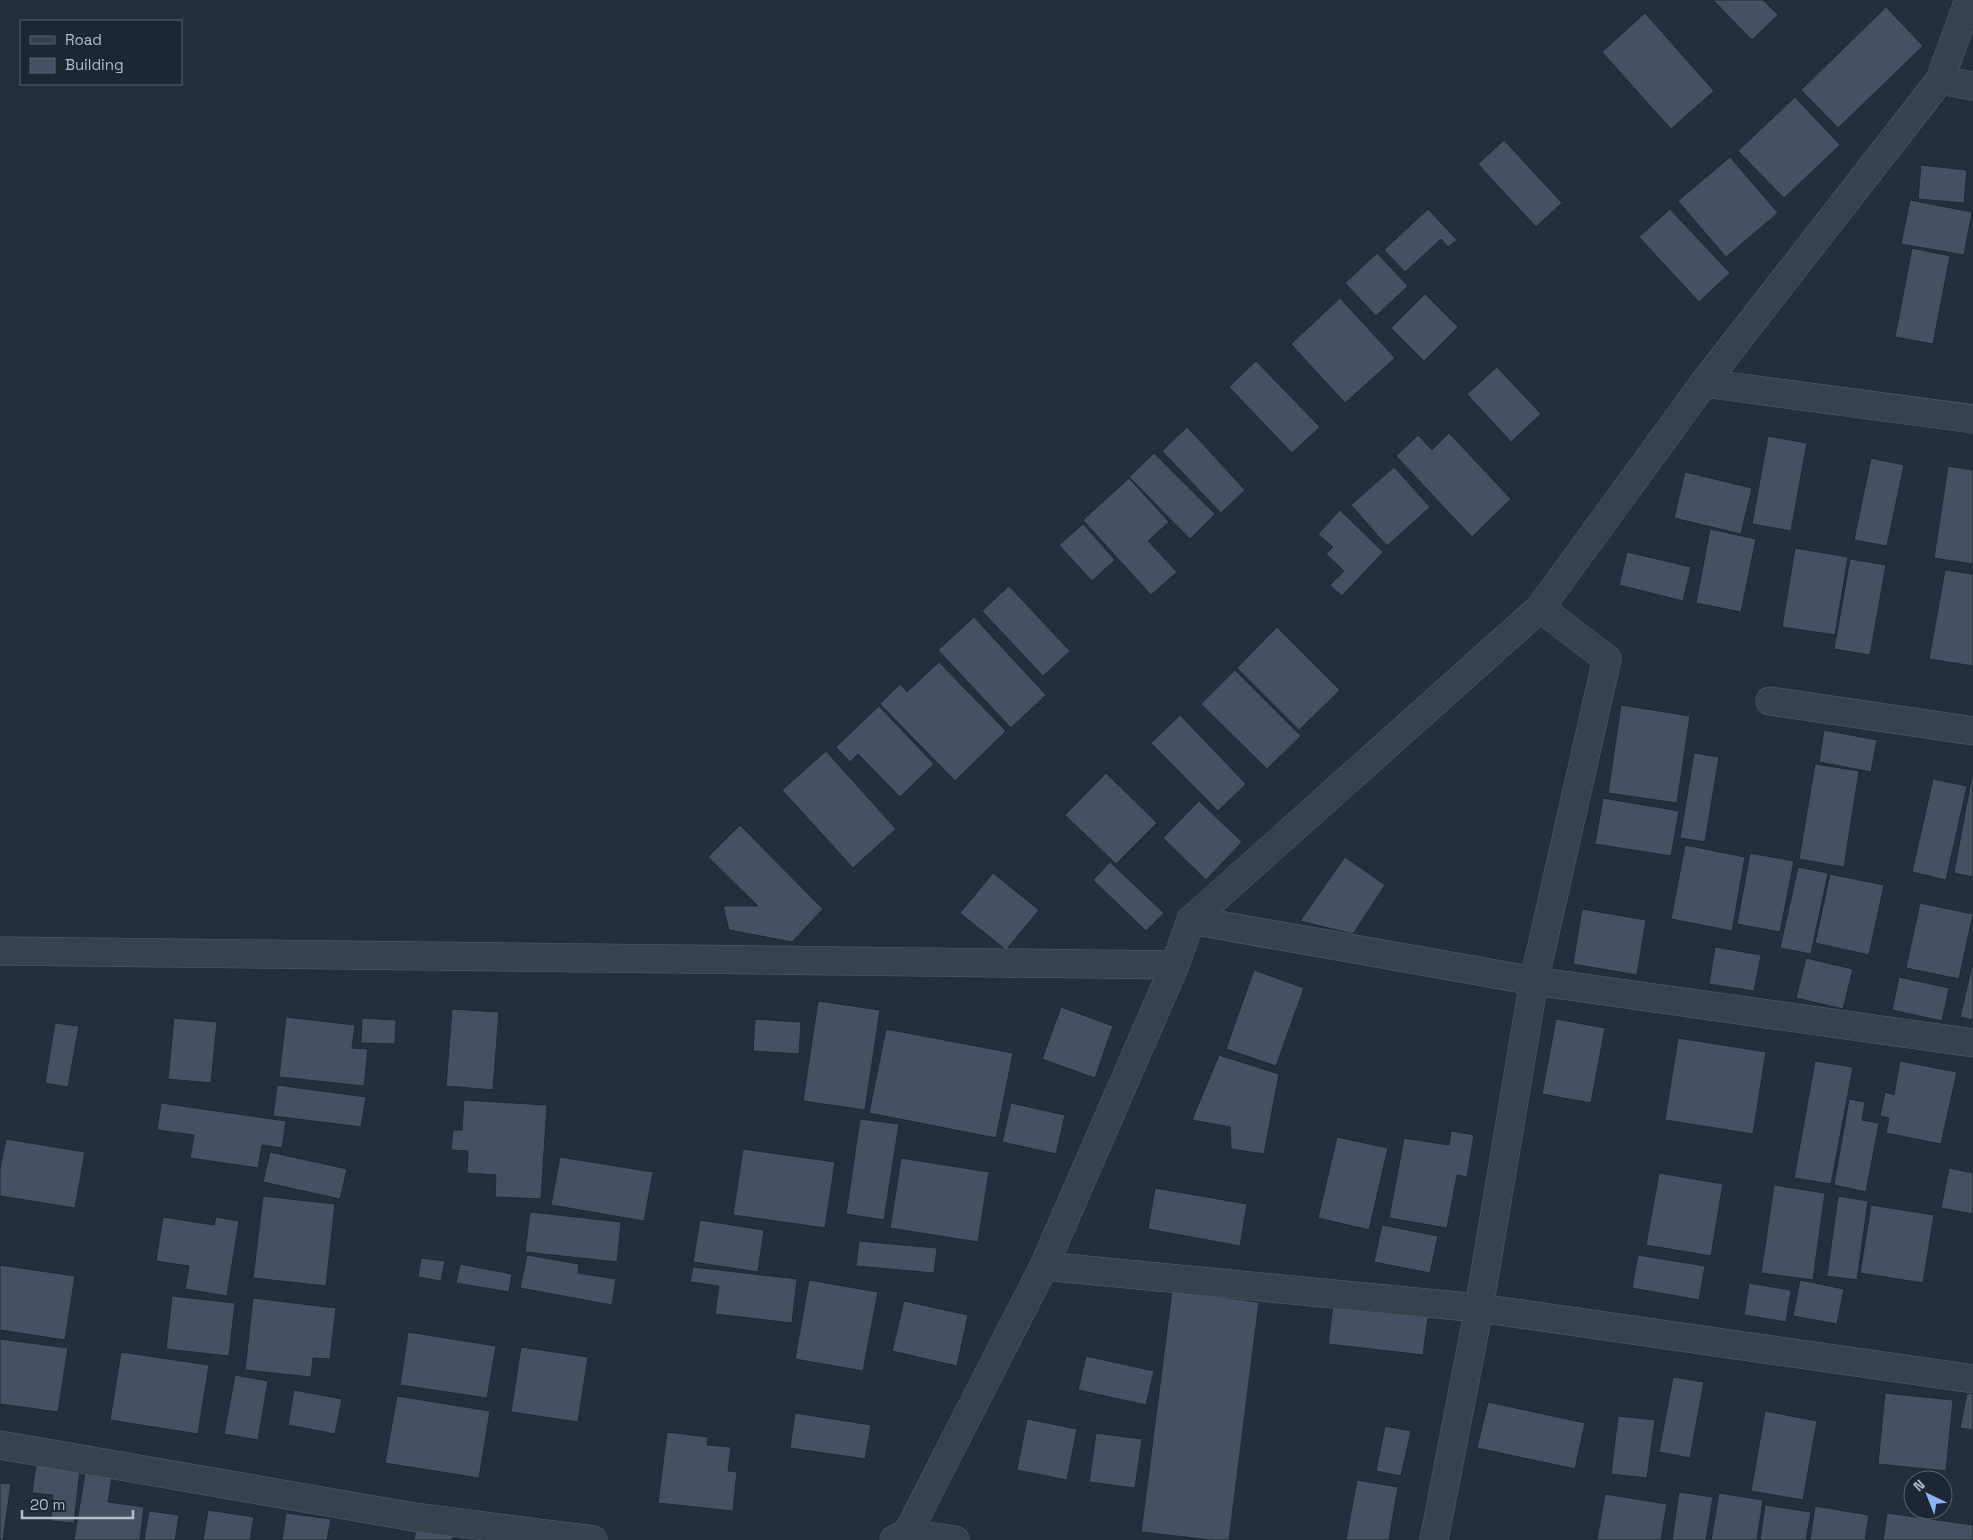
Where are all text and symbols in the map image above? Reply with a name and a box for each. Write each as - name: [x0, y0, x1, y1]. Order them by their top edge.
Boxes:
- legend: [20, 20, 182, 85]
- text: Road: [65, 30, 102, 49]
- text: Building: [65, 55, 124, 74]
- north arrow: [1903, 1470, 1953, 1520]
- text: N: [1910, 1476, 1929, 1495]
- scale bar: [22, 1488, 134, 1520]
- text: 20 m: [30, 1495, 65, 1514]

